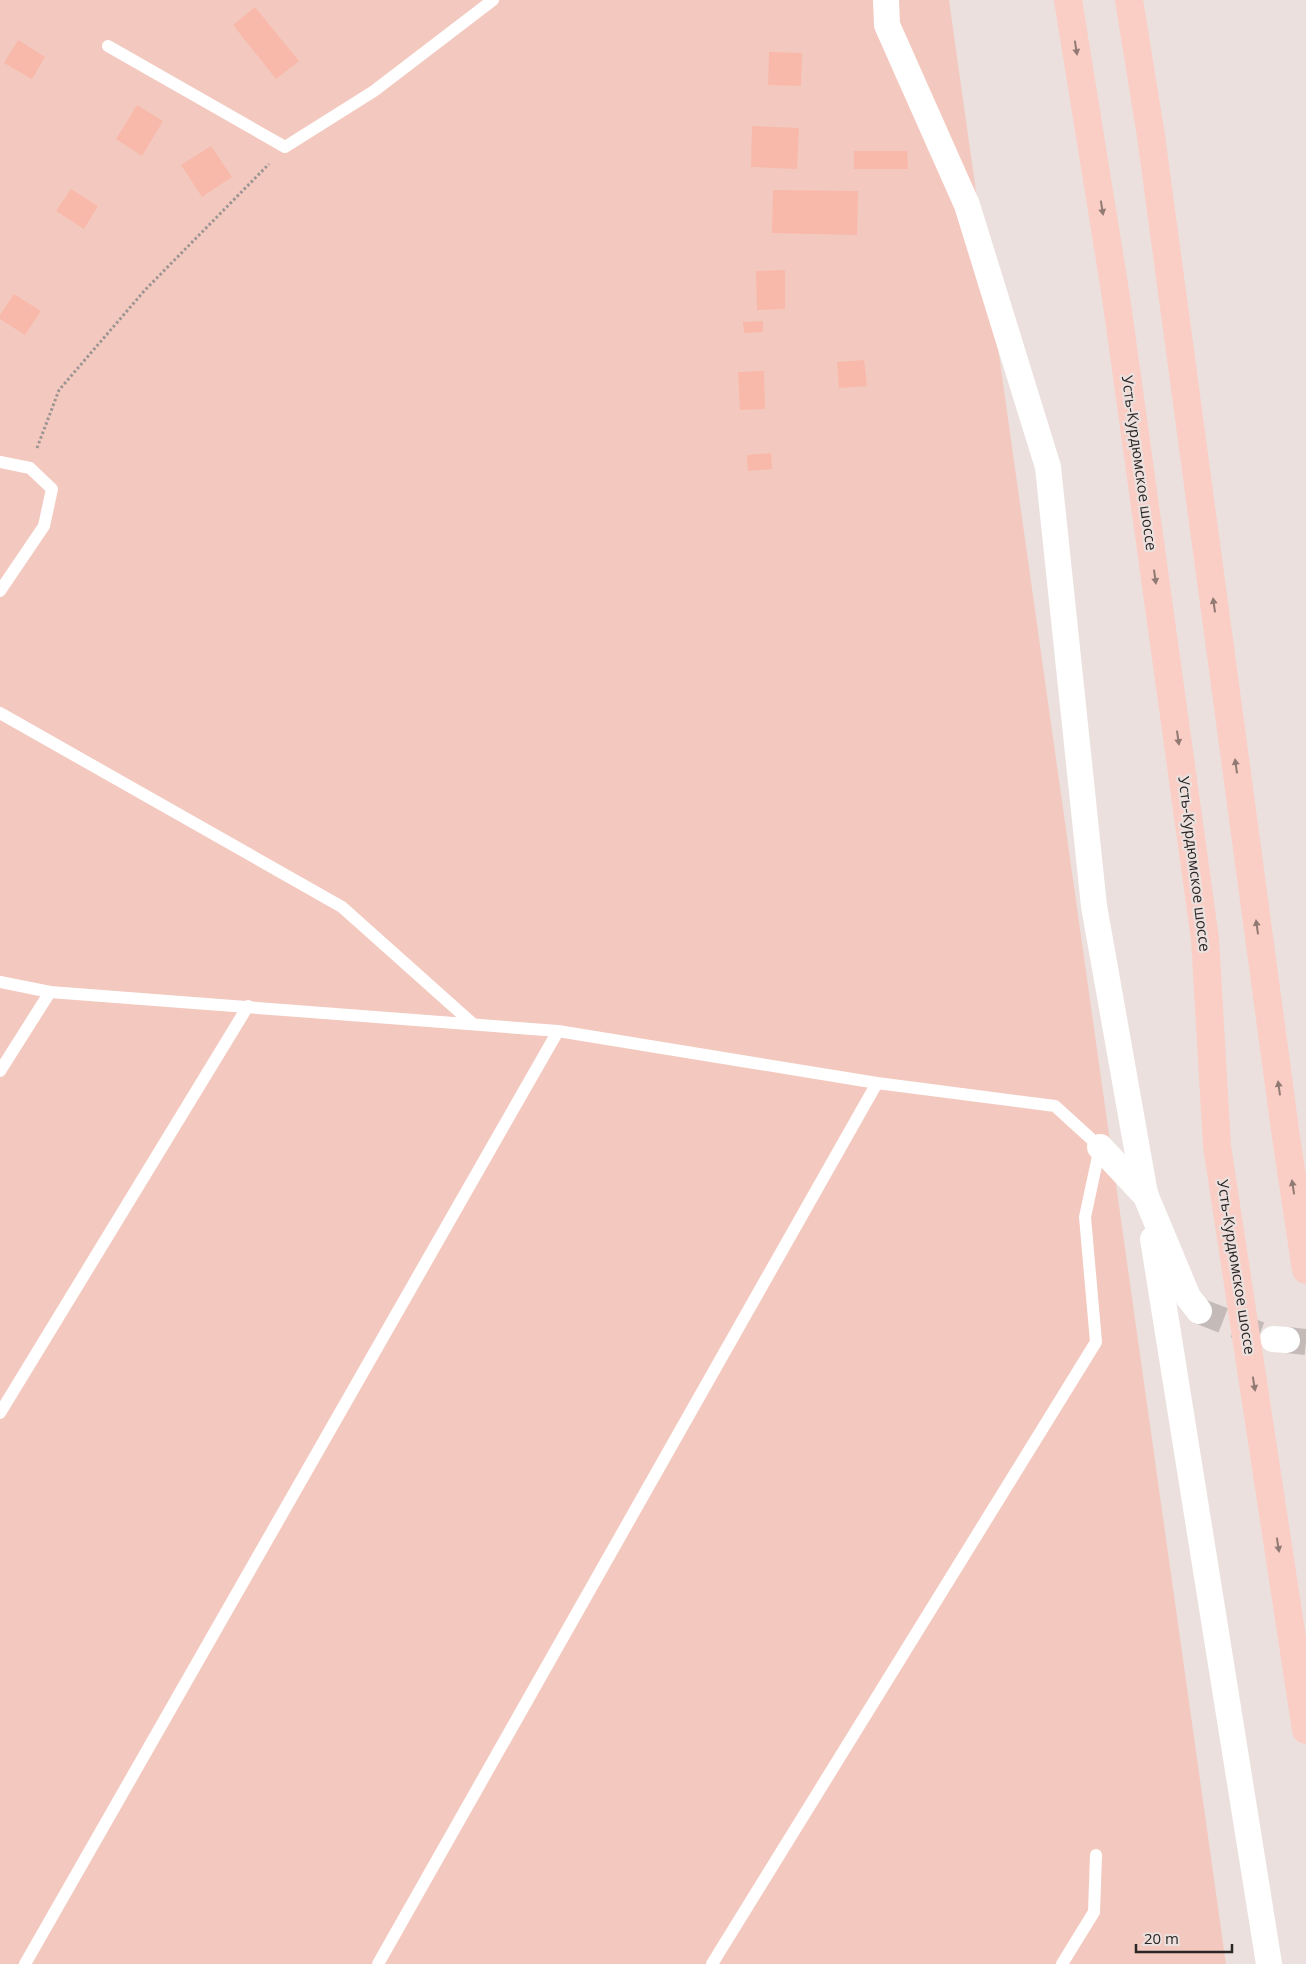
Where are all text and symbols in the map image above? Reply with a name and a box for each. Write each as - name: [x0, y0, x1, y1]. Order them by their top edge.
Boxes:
- one-way arrow: [1072, 40, 1080, 56]
- one-way arrow: [1098, 201, 1106, 217]
- street label: Усть-Курдюмское шоссе: [1118, 374, 1162, 552]
- one-way arrow: [1151, 569, 1159, 585]
- one-way arrow: [1210, 597, 1218, 613]
- one-way arrow: [1174, 730, 1182, 746]
- one-way arrow: [1232, 758, 1240, 774]
- street label: Усть-Курдюмское шоссе: [1174, 775, 1216, 953]
- one-way arrow: [1253, 919, 1261, 935]
- one-way arrow: [1275, 1080, 1283, 1096]
- street label: Усть-Курдюмское шоссе: [1213, 1178, 1261, 1356]
- one-way arrow: [1289, 1179, 1297, 1195]
- one-way arrow: [1250, 1377, 1258, 1393]
- one-way arrow: [1274, 1537, 1282, 1553]
- scale bar: [1136, 1922, 1232, 1954]
- text: 20 m: [1144, 1928, 1179, 1948]

